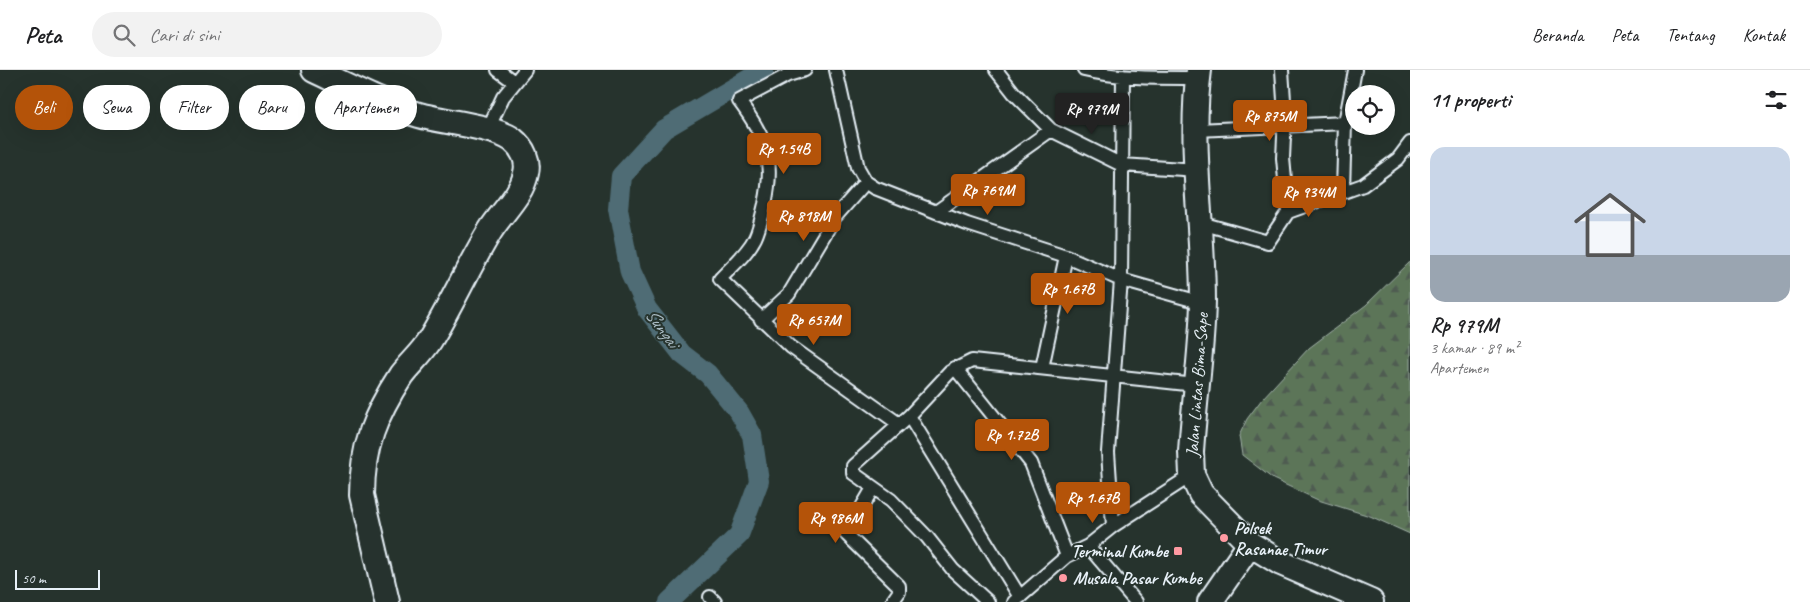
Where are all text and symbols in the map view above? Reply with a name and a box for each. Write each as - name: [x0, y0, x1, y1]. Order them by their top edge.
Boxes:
- search box: [92, 12, 442, 57]
- text: Peta: [25, 20, 62, 50]
- icon: search: [110, 21, 138, 49]
- text: Cari di sini: [150, 23, 220, 47]
- text: Beranda: [1532, 24, 1583, 46]
- text: Peta: [1611, 24, 1638, 46]
- text: Tentang: [1666, 24, 1715, 46]
- text: Kontak: [1743, 24, 1785, 46]
- chip: Beli: [15, 85, 73, 130]
- chip: Sewa: [83, 85, 150, 130]
- chip: Filter: [160, 85, 229, 130]
- chip: Baru: [239, 85, 305, 130]
- chip: Apartemen: [315, 85, 417, 130]
- map controls: [1345, 85, 1395, 135]
- button: locate: [1345, 85, 1395, 135]
- icon: filters: [1762, 86, 1790, 114]
- text: 11 properti: [1430, 87, 1511, 113]
- pin: Rp 979M: [1046, 92, 1138, 135]
- text: Rp 979M: [1066, 99, 1118, 119]
- pin: Rp 875M: [1224, 100, 1316, 142]
- text: Rp 875M: [1244, 106, 1296, 126]
- pin: Rp 1.54B: [732, 132, 836, 175]
- text: Rp 1.54B: [758, 139, 810, 159]
- pin: Rp 769M: [942, 174, 1034, 216]
- pin: Rp 934M: [1263, 176, 1355, 218]
- text: Rp 769M: [962, 180, 1014, 200]
- icon: home: [1565, 180, 1655, 270]
- text: Rp 934M: [1283, 182, 1335, 202]
- pin: Rp 818M: [758, 200, 850, 242]
- text: Rp 818M: [778, 206, 830, 226]
- pin: Rp 1.67B: [1016, 272, 1120, 315]
- text: Rp 1.67B: [1042, 279, 1094, 299]
- water label: Sungai: [640, 304, 687, 356]
- pin: Rp 657M: [768, 304, 860, 346]
- text: Rp 657M: [788, 310, 840, 330]
- street label: Jalan Lintas Bima-Sape: [1181, 311, 1213, 459]
- text: Rp 979M: [1430, 312, 1498, 338]
- text: 3 kamar · 89 m²: [1430, 338, 1519, 358]
- text: Apartemen: [1430, 358, 1489, 378]
- pin: Rp 1.72B: [960, 418, 1064, 461]
- text: Rp 1.72B: [986, 425, 1038, 445]
- pin: Rp 1.67B: [1041, 482, 1145, 524]
- text: Rp 1.67B: [1067, 488, 1119, 508]
- pin: Rp 986M: [790, 502, 882, 544]
- text: Rp 986M: [810, 508, 862, 528]
- place label: Polsek Rasanae Timur: [1234, 517, 1329, 560]
- marker: Polsek Rasanae Timur: [1218, 532, 1230, 544]
- place label: Terminal Kumbe: [1071, 540, 1170, 562]
- marker: Terminal Kumbe: [1172, 545, 1184, 557]
- scale bar: [15, 567, 100, 590]
- place label: Musala Pasar Kumbe: [1073, 567, 1203, 589]
- text: 50 m: [22, 570, 46, 587]
- marker: Musala Pasar Kumbe: [1057, 572, 1069, 584]

